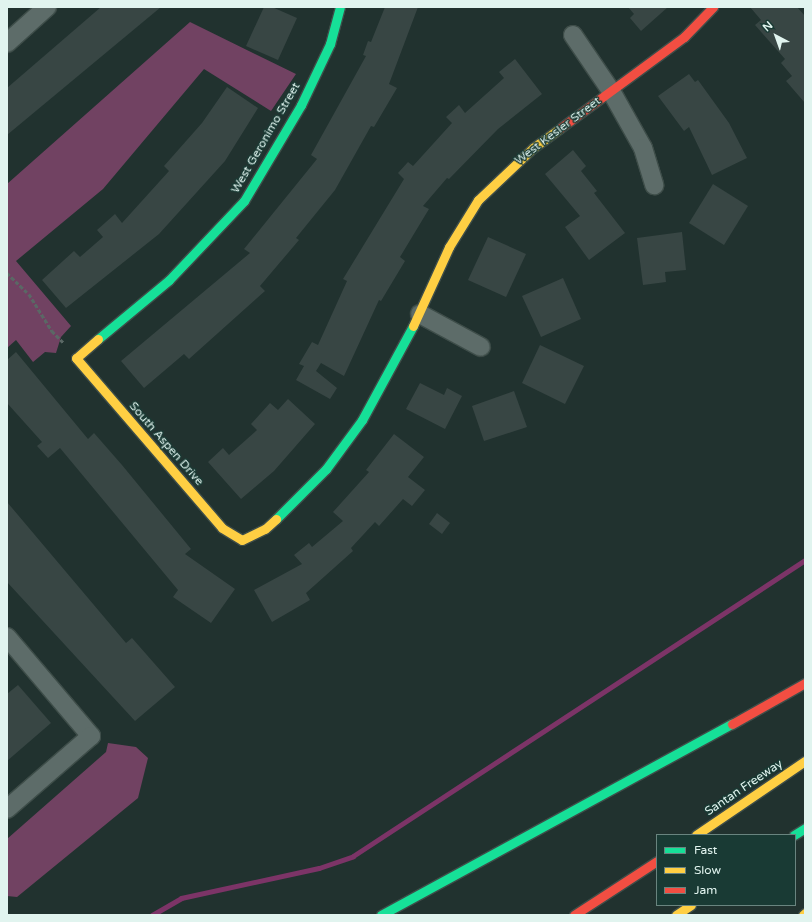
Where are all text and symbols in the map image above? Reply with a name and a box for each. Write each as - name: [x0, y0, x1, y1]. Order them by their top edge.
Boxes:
- north arrow: [756, 16, 796, 56]
- text: N: [760, 19, 775, 34]
- street label: West Geronimo Street: [228, 80, 304, 196]
- street label: West Kesler Street: [512, 94, 604, 168]
- street label: South Aspen Drive: [126, 399, 206, 489]
- street label: Santan Freeway: [702, 757, 786, 819]
- legend: [656, 834, 796, 906]
- text: Fast: [694, 843, 717, 857]
- text: Slow: [694, 863, 721, 877]
- text: Jam: [694, 883, 717, 897]

